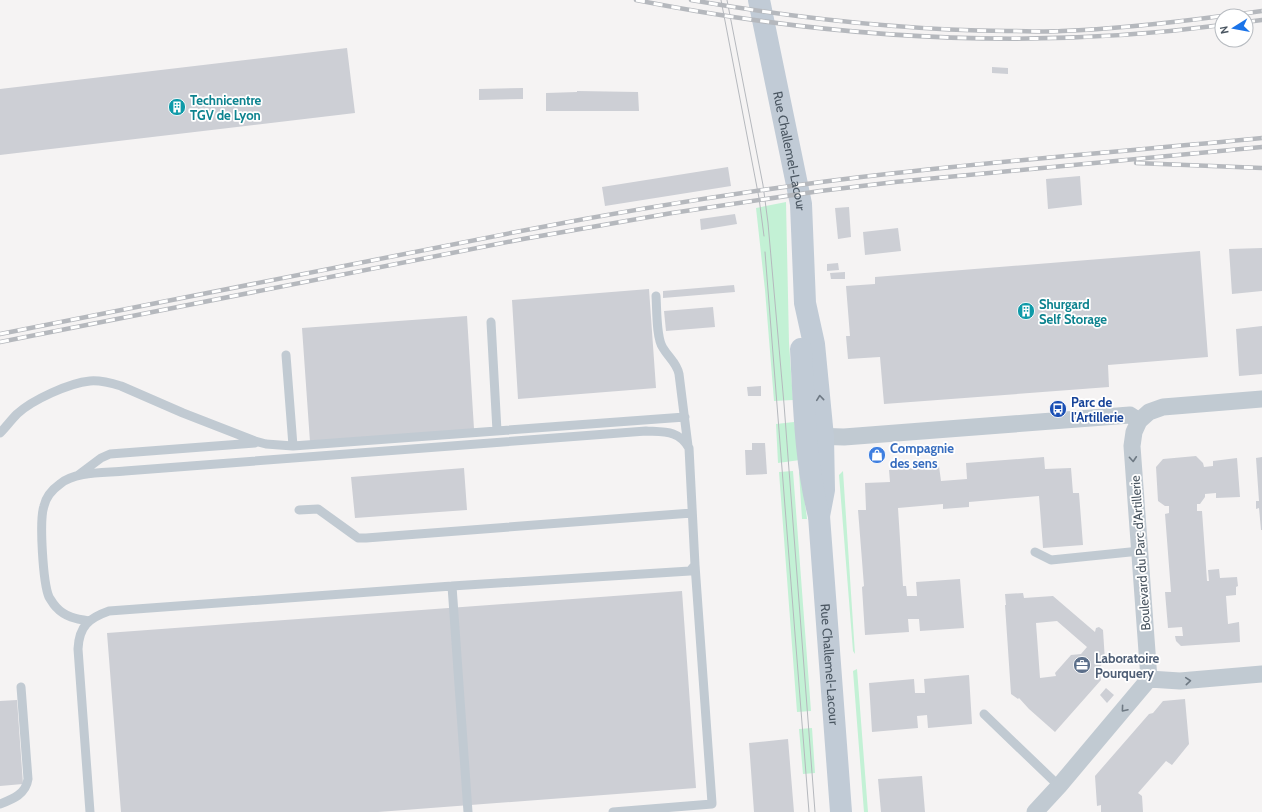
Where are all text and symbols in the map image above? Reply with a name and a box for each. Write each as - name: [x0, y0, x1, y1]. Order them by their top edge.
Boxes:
- north arrow: [1214, 8, 1254, 48]
- text: N: [1217, 25, 1232, 35]
- street label: Rue Challemel-Lacour: [770, 90, 809, 212]
- place label: Technicentre TGV de Lyon: [190, 92, 262, 123]
- building icon: Technicentre TGV de Lyon: [167, 97, 187, 117]
- place label: Shurgard Self Storage: [1039, 296, 1107, 327]
- building icon: Shurgard Self Storage: [1016, 301, 1036, 321]
- place label: Parc de l'Artillerie: [1071, 394, 1124, 425]
- one-way arrow: [816, 395, 825, 401]
- bus stop icon: Parc de l'Artillerie: [1048, 399, 1068, 419]
- place label: Compagnie des sens: [890, 440, 954, 471]
- shop icon: Compagnie des sens: [867, 445, 887, 465]
- one-way arrow: [1128, 455, 1137, 462]
- street label: Boulevard du Parc d'Artillerie: [1127, 475, 1153, 631]
- street label: Rue Challemel-Lacour: [818, 603, 843, 726]
- place label: Laboratoire Pourquery: [1095, 650, 1160, 681]
- office icon: Laboratoire Pourquery: [1072, 655, 1092, 675]
- one-way arrow: [1185, 676, 1191, 685]
- one-way arrow: [1121, 704, 1128, 711]

